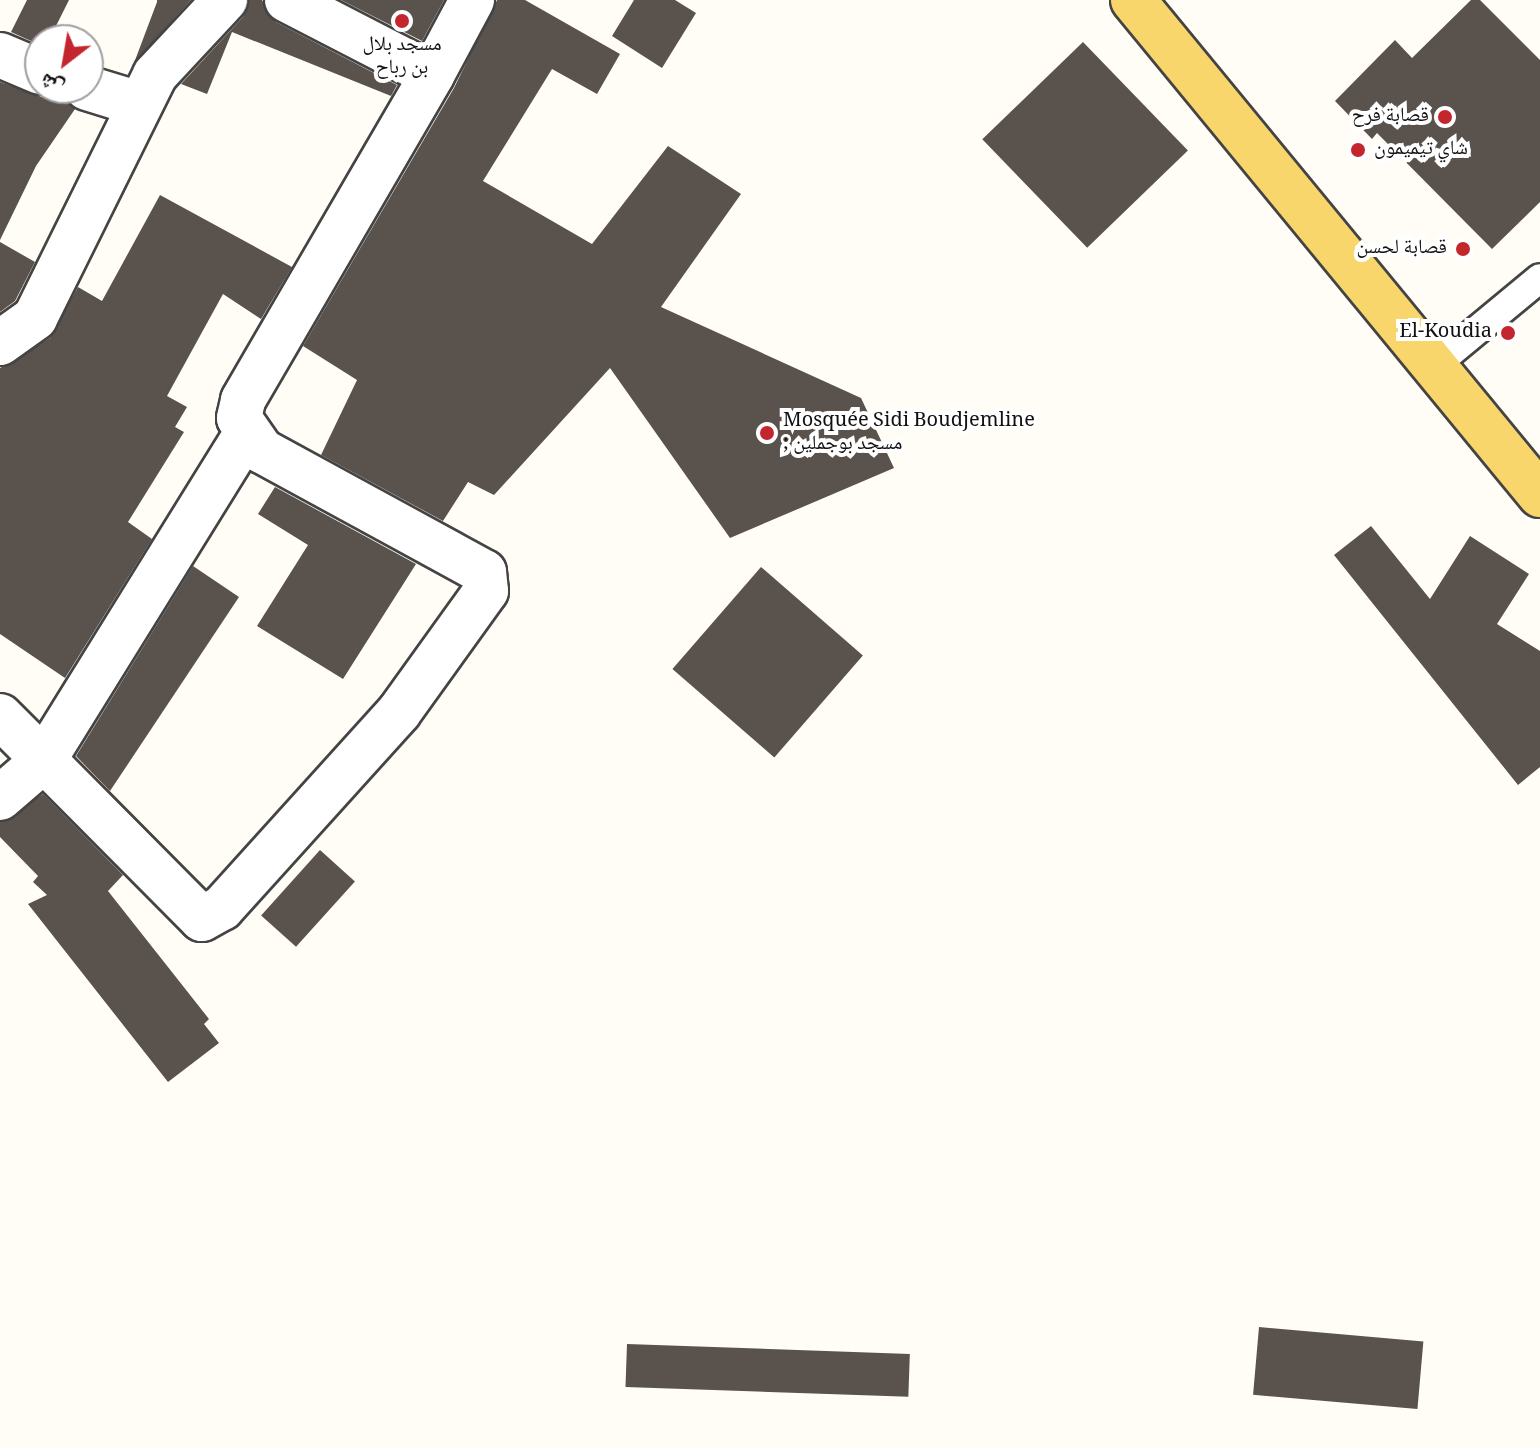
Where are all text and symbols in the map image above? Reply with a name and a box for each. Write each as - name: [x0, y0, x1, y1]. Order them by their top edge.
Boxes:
- marker: مسجد بلال بن رباح: [393, 12, 411, 30]
- north arrow: [24, 24, 104, 104]
- place label: مسجد بلال بن رباح: [362, 34, 442, 81]
- text: ش: [33, 61, 72, 105]
- place label: قصابة فرح: [1352, 105, 1429, 129]
- marker: قصابة فرح: [1436, 108, 1454, 126]
- place label: شاي تيميمون: [1374, 138, 1468, 162]
- marker: شاي تيميمون: [1349, 141, 1367, 159]
- place label: قصابة لحسن: [1357, 237, 1447, 261]
- marker: قصابة لحسن: [1454, 240, 1472, 258]
- place label: El-Koudia: [1399, 321, 1492, 345]
- marker: El-Koudia: [1499, 324, 1517, 342]
- place label: Mosquée Sidi Boudjemline ; مسجد بوجملين: [783, 410, 1035, 457]
- marker: Mosquée Sidi Boudjemline ; مسجد بوجملين: [758, 424, 776, 442]

